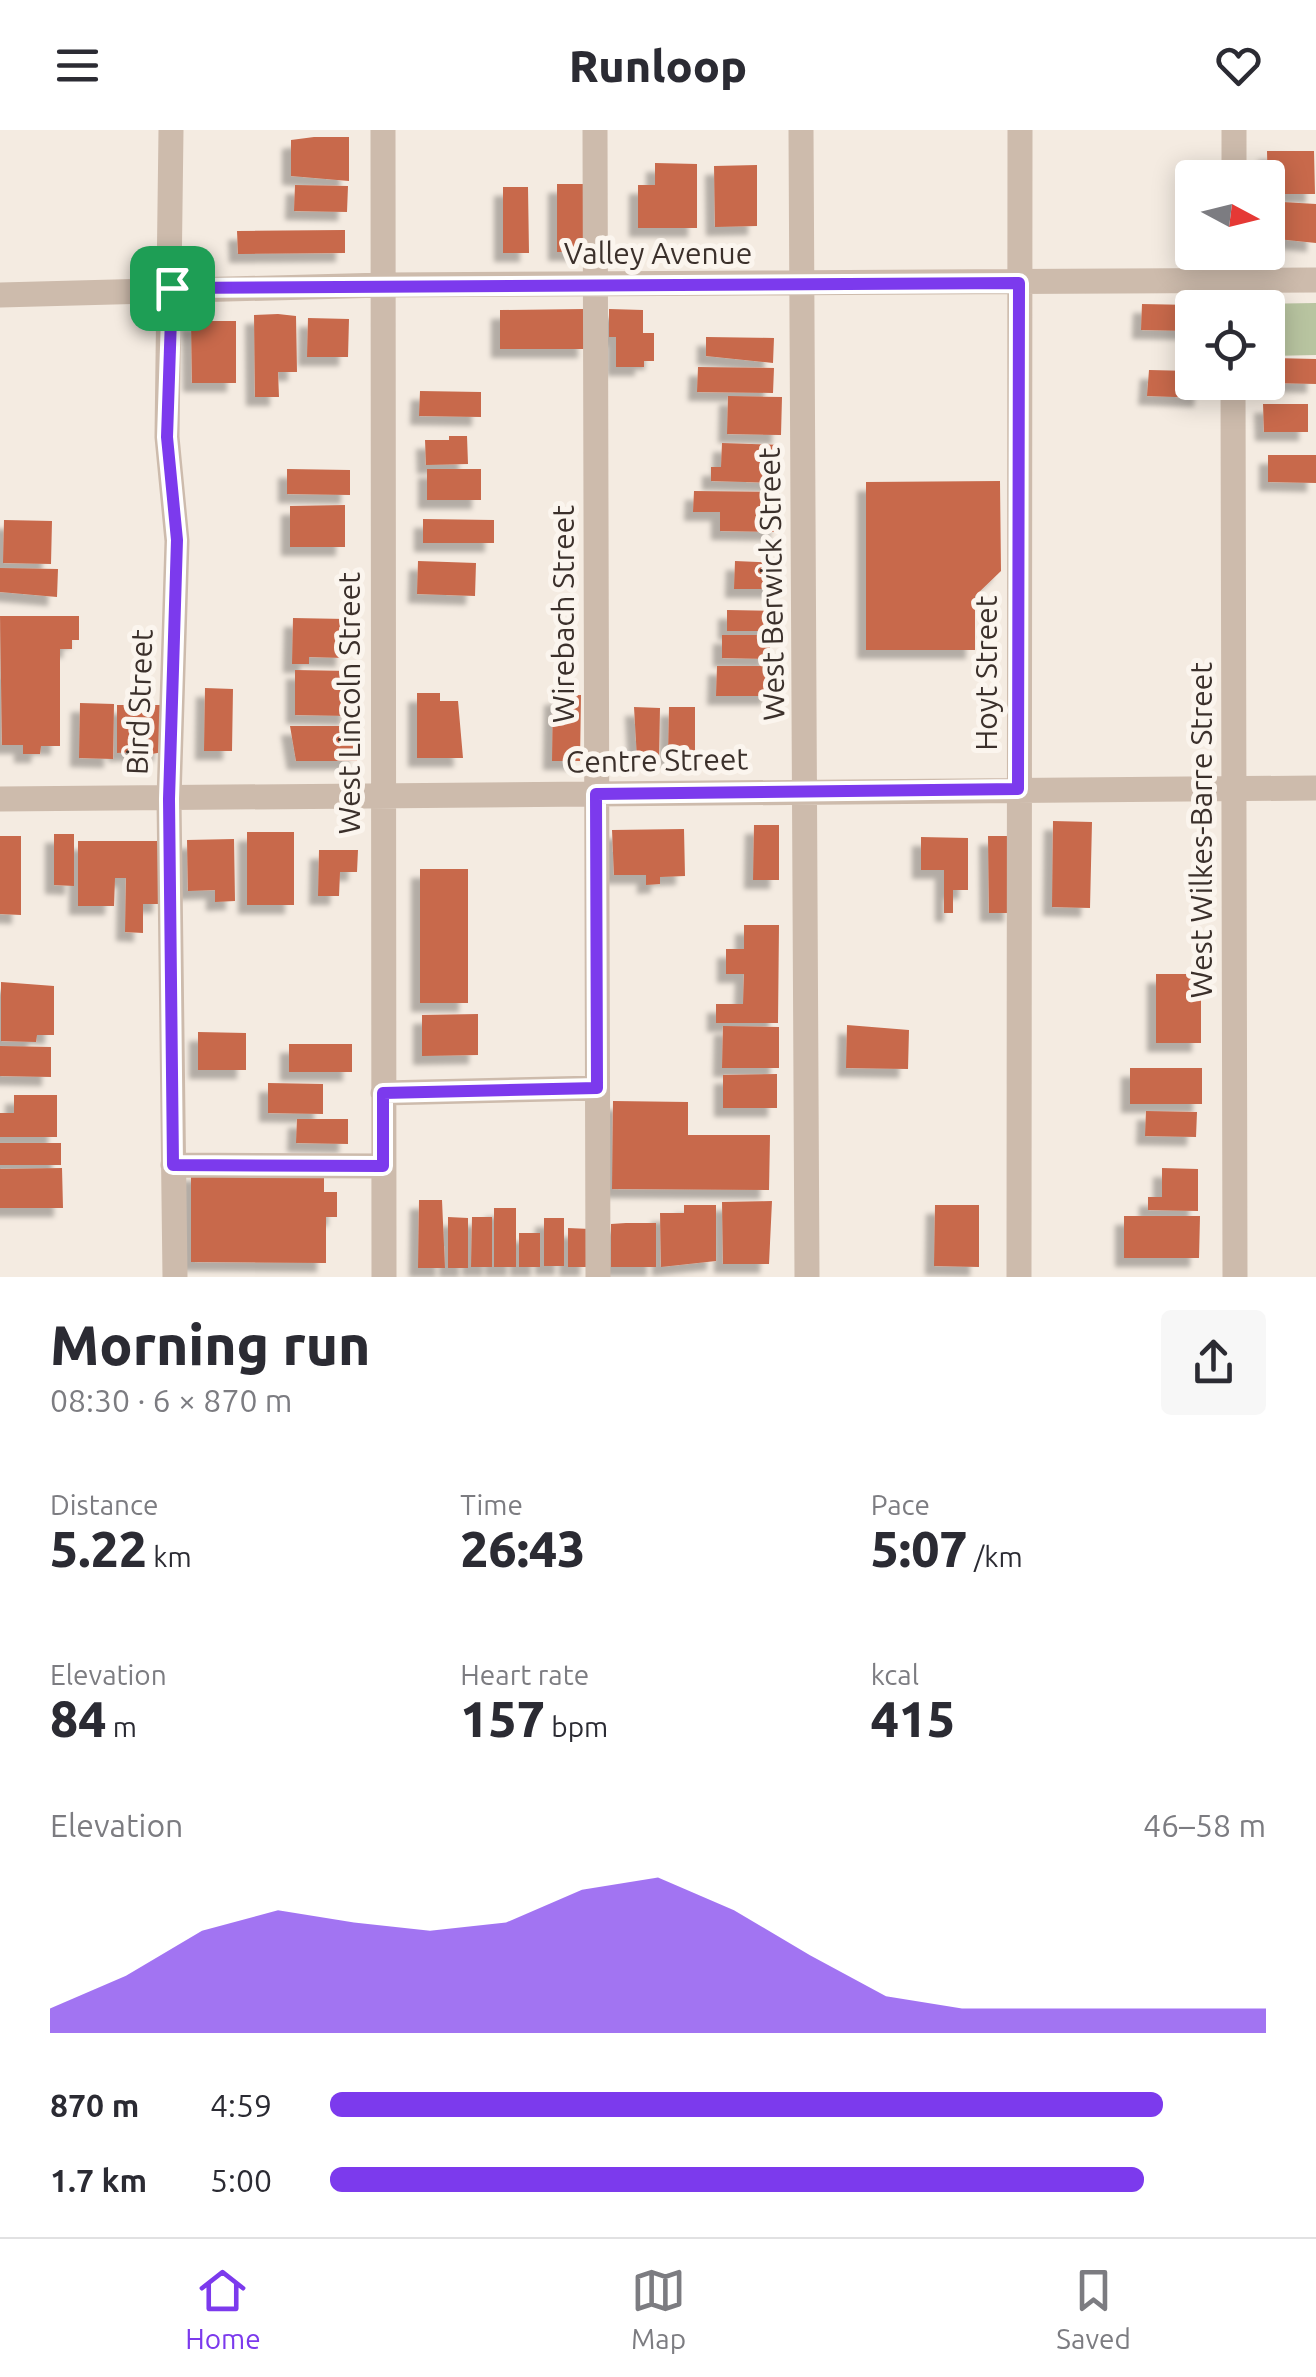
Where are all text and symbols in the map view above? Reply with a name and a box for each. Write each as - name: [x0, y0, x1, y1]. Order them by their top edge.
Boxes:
- icon: menu: [50, 38, 105, 93]
- icon: heart: [1211, 38, 1266, 93]
- text: Runloop: [569, 40, 747, 91]
- north arrow: [1175, 160, 1285, 270]
- map controls: [1175, 160, 1285, 400]
- street label: Valley Avenue: [564, 236, 752, 270]
- pin: [130, 246, 215, 331]
- icon: arrive: [145, 261, 200, 316]
- button: locate: [1175, 290, 1285, 400]
- street label: West Berwick Street: [752, 447, 790, 721]
- street label: Wirebach Street: [546, 505, 580, 723]
- street label: West Lincoln Street: [332, 572, 366, 834]
- street label: Hoyt Street: [969, 595, 1003, 751]
- street label: Bird Street: [119, 628, 159, 775]
- street label: West Wilkes-Barre Street: [1184, 662, 1218, 998]
- street label: Centre Street: [566, 741, 749, 779]
- button: share: [1161, 1310, 1266, 1415]
- text: Morning run: [50, 1314, 371, 1375]
- text: 08:30 · 6 × 870 m: [50, 1382, 292, 1418]
- text: Distance: [50, 1489, 158, 1520]
- text: Time: [460, 1489, 523, 1520]
- text: Pace: [871, 1489, 930, 1520]
- text: 5.22: [50, 1520, 147, 1576]
- text: 26:43: [460, 1520, 585, 1576]
- text: 5:07: [871, 1520, 968, 1576]
- text: km: [147, 1541, 192, 1572]
- text: /km: [968, 1541, 1023, 1572]
- text: Elevation: [50, 1659, 167, 1690]
- text: Heart rate: [460, 1659, 589, 1690]
- text: kcal: [871, 1659, 919, 1690]
- text: 84: [50, 1690, 106, 1746]
- text: 157: [460, 1690, 545, 1746]
- text: 415: [871, 1690, 955, 1746]
- text: m: [106, 1711, 137, 1742]
- text: bpm: [545, 1711, 608, 1742]
- text: Elevation: [50, 1807, 183, 1843]
- text: 46–58 m: [1143, 1807, 1266, 1843]
- text: 870 m: [50, 2087, 139, 2123]
- text: 4:59: [210, 2087, 272, 2123]
- text: 1.7 km: [50, 2162, 147, 2198]
- text: 5:00: [210, 2162, 272, 2198]
- tab: Home: [185, 2263, 261, 2354]
- tab: Map: [631, 2263, 686, 2354]
- tab: Saved: [1056, 2263, 1131, 2354]

